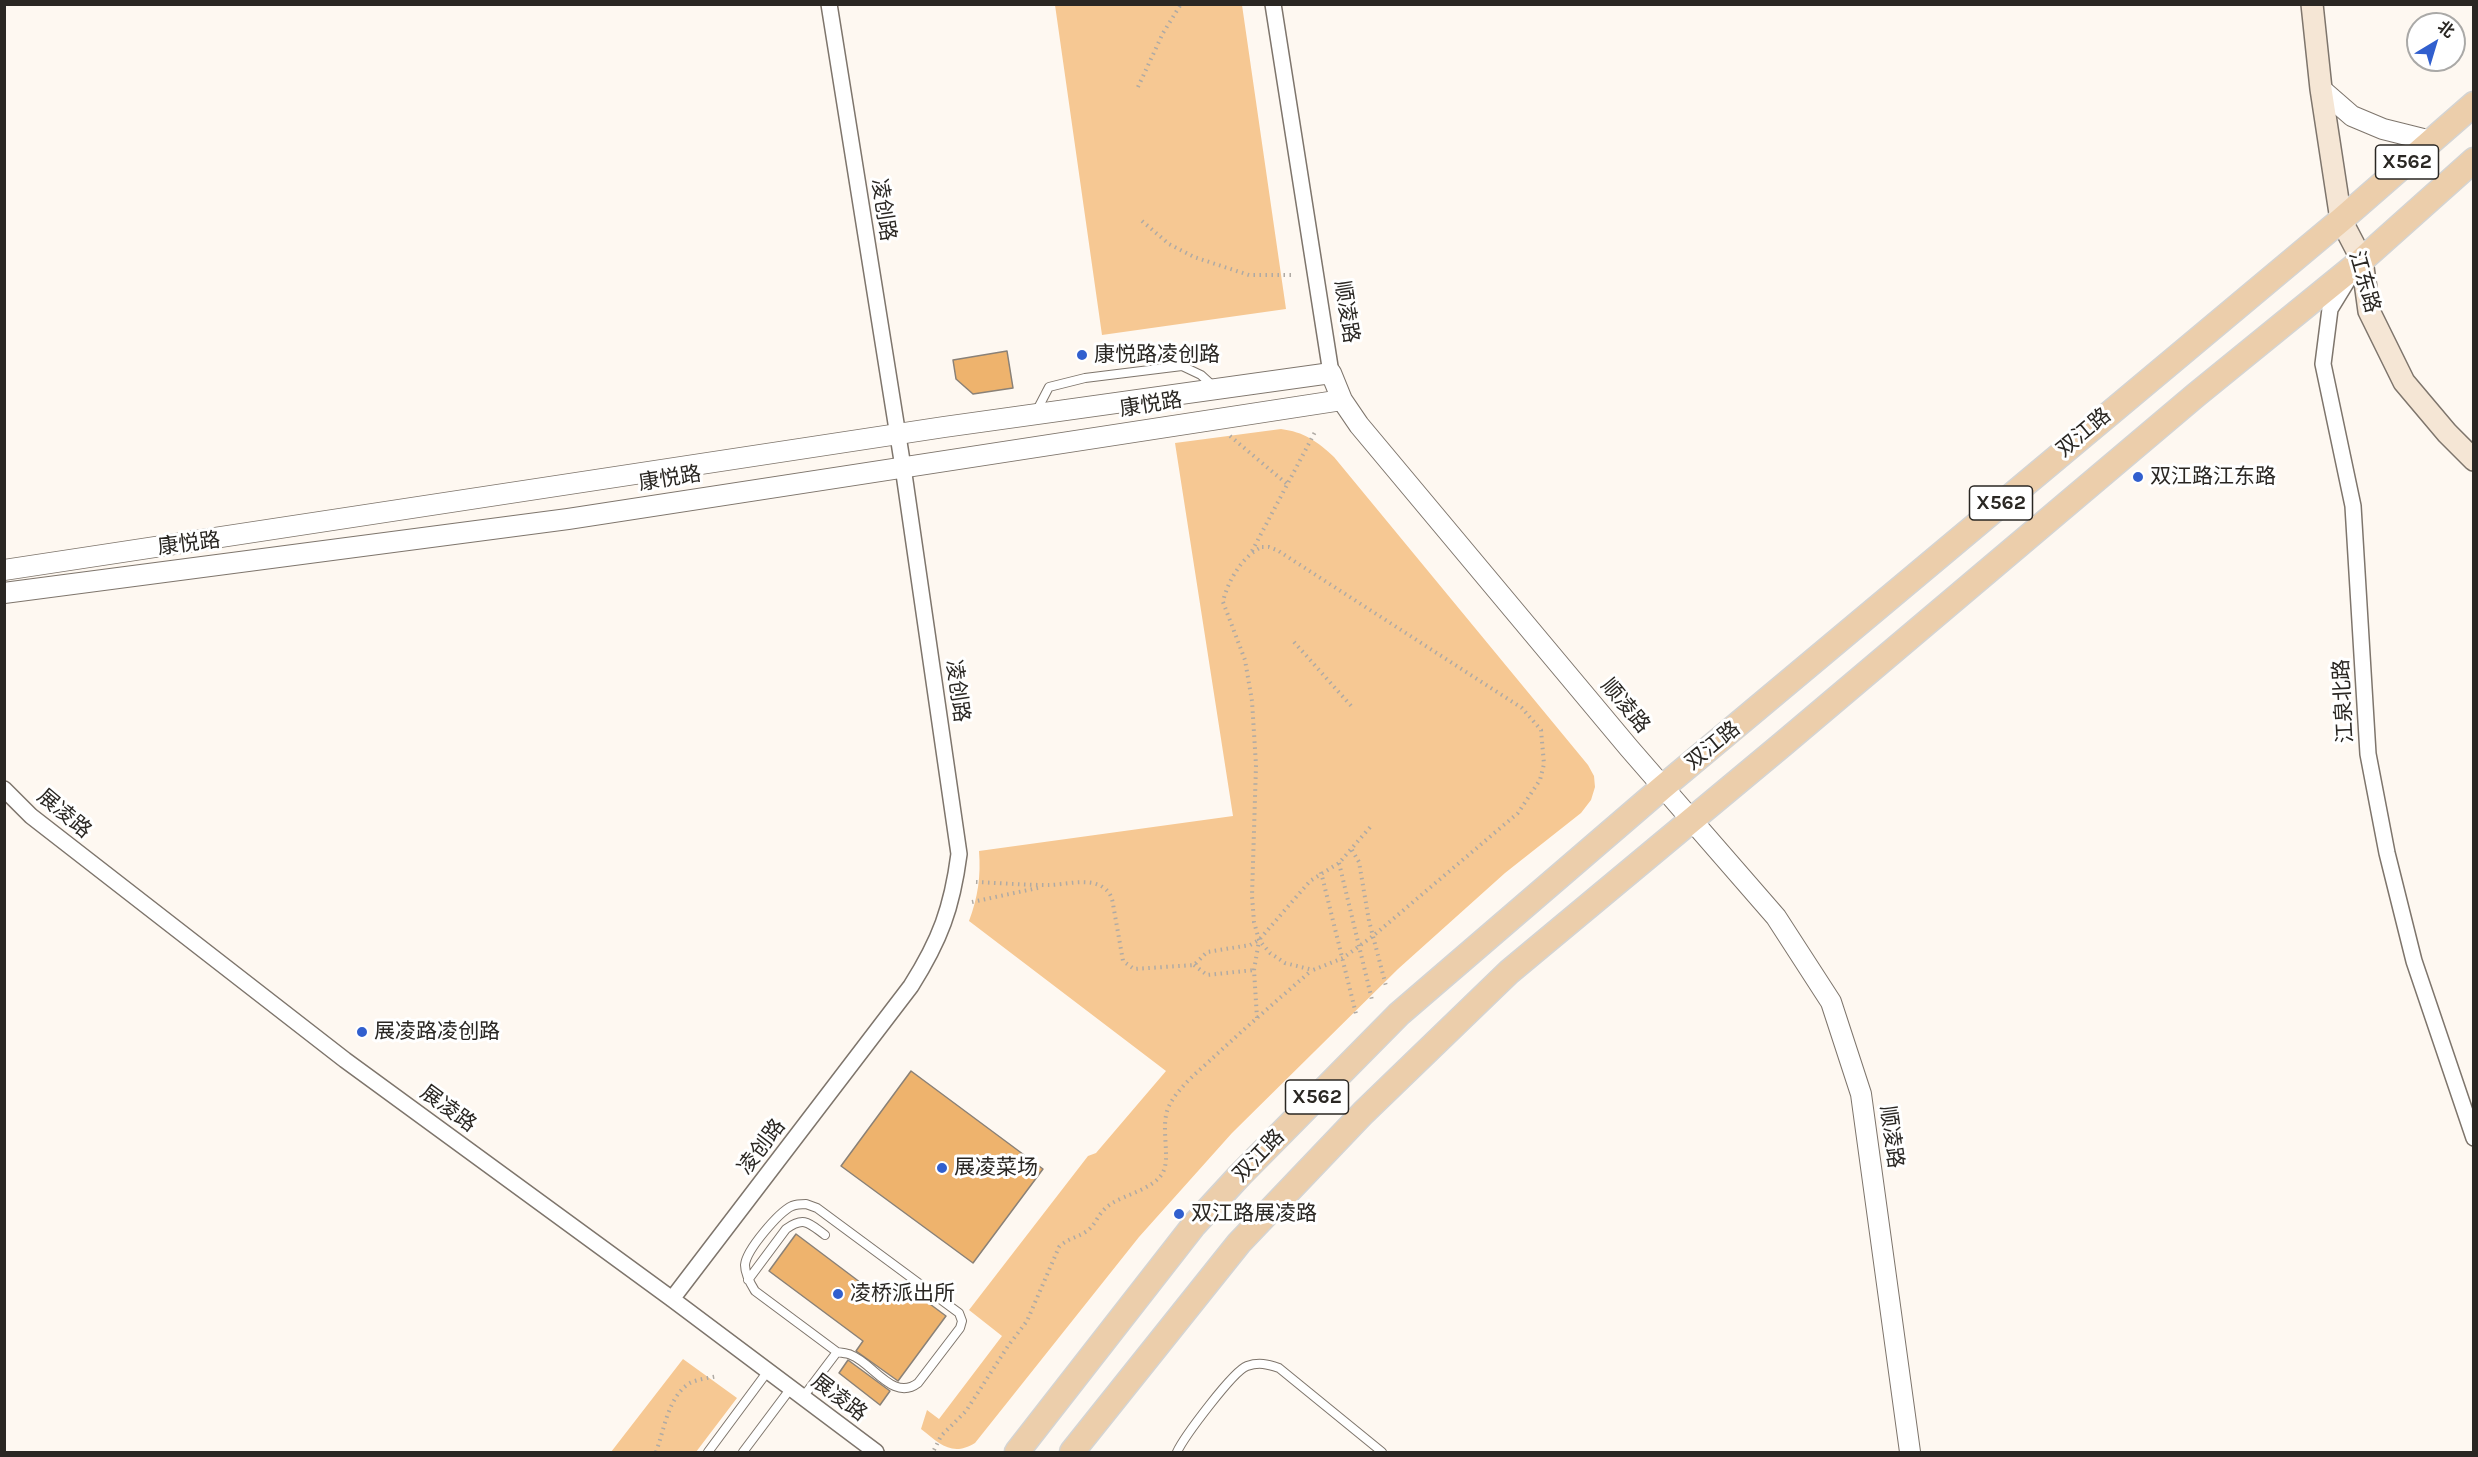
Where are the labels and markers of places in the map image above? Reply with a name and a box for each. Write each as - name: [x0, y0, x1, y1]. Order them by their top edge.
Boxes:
- place label: 康悦路凌创路: [1094, 342, 1220, 368]
- marker: 康悦路凌创路: [1075, 348, 1089, 362]
- place label: 双江路江东路: [2150, 464, 2276, 490]
- marker: 双江路江东路: [2131, 470, 2145, 484]
- place label: 展凌路凌创路: [374, 1019, 500, 1045]
- marker: 展凌路凌创路: [355, 1025, 369, 1039]
- place label: 展凌菜场: [954, 1155, 1038, 1181]
- marker: 展凌菜场: [935, 1161, 949, 1175]
- place label: 双江路展凌路: [1191, 1201, 1317, 1227]
- marker: 双江路展凌路: [1172, 1207, 1186, 1221]
- place label: 凌桥派出所: [850, 1281, 955, 1307]
- marker: 凌桥派出所: [831, 1287, 845, 1301]

